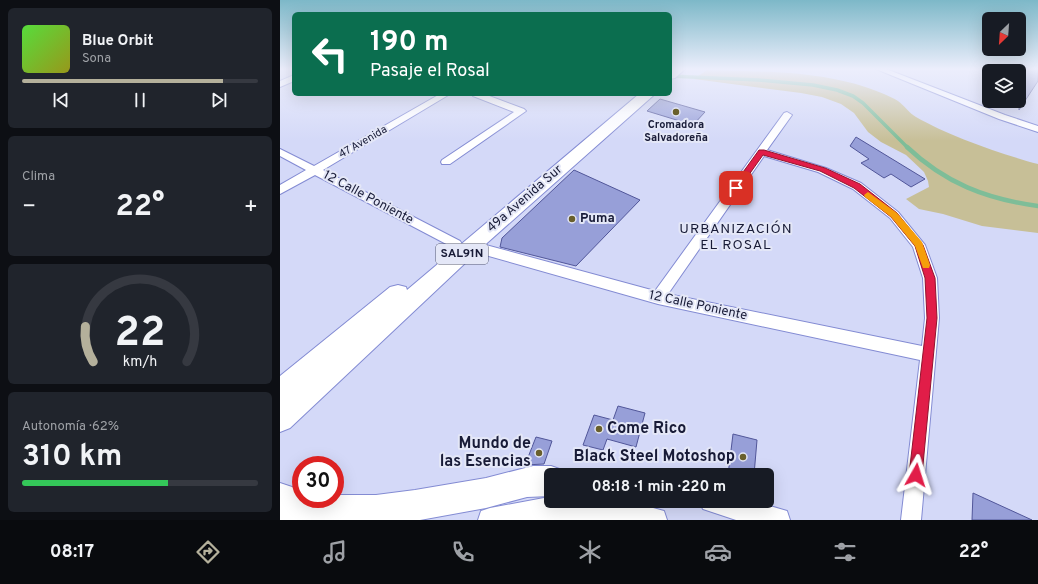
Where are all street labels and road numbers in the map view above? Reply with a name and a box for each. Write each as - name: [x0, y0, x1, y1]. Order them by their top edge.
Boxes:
- street label: 47 Avenida: [336, 122, 390, 161]
- street label: 49a Avenida Sur: [484, 162, 566, 236]
- street label: 12 Calle Poniente: [320, 167, 416, 229]
- road number: SAL91N: [436, 244, 488, 264]
- street label: 12 Calle Poniente: [647, 288, 749, 324]

